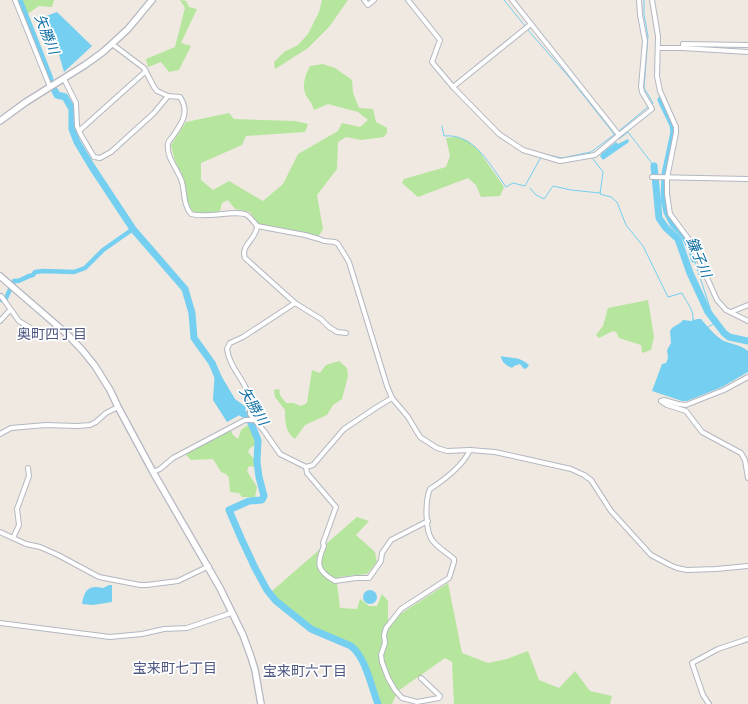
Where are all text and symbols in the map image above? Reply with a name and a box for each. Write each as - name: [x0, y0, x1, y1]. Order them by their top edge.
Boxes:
- water label: 矢勝川: [32, 11, 64, 58]
- water label: 鎌子川: [683, 234, 716, 281]
- district label: 奥町四丁目: [17, 325, 87, 342]
- water label: 矢勝川: [236, 383, 274, 430]
- district label: 宝来町七丁目: [133, 659, 217, 676]
- district label: 宝来町六丁目: [263, 662, 347, 679]

